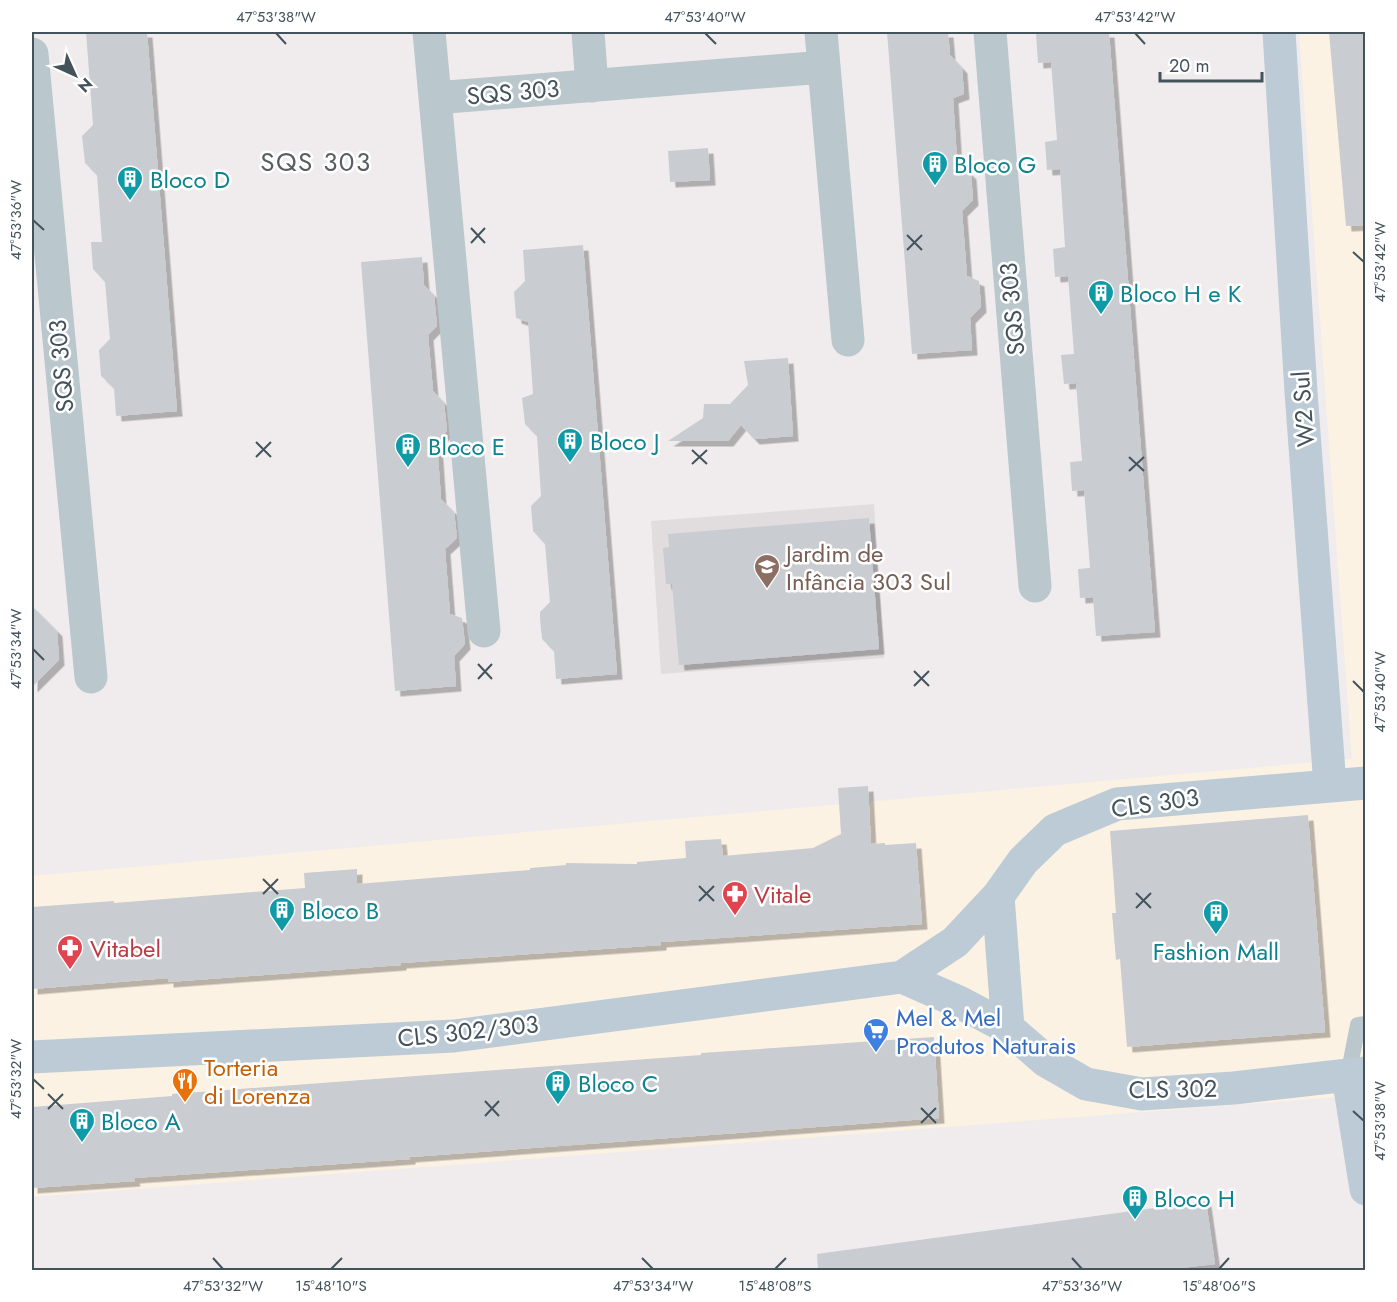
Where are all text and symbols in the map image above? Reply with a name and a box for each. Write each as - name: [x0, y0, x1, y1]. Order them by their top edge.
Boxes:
- text: 47°53'38"W: [236, 6, 316, 28]
- text: 47°53'40"W: [664, 6, 746, 28]
- text: 47°53'42"W: [1095, 6, 1176, 28]
- north arrow: [45, 45, 105, 105]
- scale bar: [1160, 45, 1262, 83]
- text: 20 m: [1169, 53, 1209, 79]
- street label: SQS 303: [465, 71, 561, 113]
- text: N: [73, 73, 98, 98]
- district label: SQS 303: [260, 143, 372, 181]
- place label: Bloco G: [954, 147, 1036, 182]
- building icon: Bloco G: [920, 149, 950, 187]
- place label: Bloco D: [150, 162, 230, 197]
- building icon: Bloco D: [115, 164, 145, 202]
- text: 47°53'36"W: [5, 180, 27, 260]
- text: 47°53'42"W: [1369, 221, 1391, 302]
- street label: SQS 303: [991, 261, 1033, 357]
- place label: Bloco H e K: [1120, 276, 1242, 311]
- building icon: Bloco H e K: [1086, 278, 1116, 316]
- street label: SQS 303: [40, 318, 82, 414]
- street label: W2 Sul: [1283, 370, 1323, 448]
- place label: Bloco J: [590, 424, 660, 459]
- building icon: Bloco J: [555, 426, 585, 464]
- place label: Bloco E: [428, 429, 505, 464]
- building icon: Bloco E: [393, 431, 423, 469]
- place label: Jardim de Infância 303 Sul: [783, 536, 951, 599]
- school or university icon: Jardim de Infância 303 Sul: [752, 552, 782, 590]
- text: 47°53'34"W: [5, 609, 27, 689]
- text: 47°53'40"W: [1369, 651, 1391, 733]
- street label: CLS 303: [1109, 780, 1201, 826]
- place label: Vitale: [754, 877, 811, 912]
- pharmacy icon: Vitale: [720, 879, 750, 917]
- place label: Bloco B: [302, 893, 379, 928]
- building icon: Bloco B: [267, 895, 297, 933]
- building icon: Fashion Mall: [1201, 898, 1231, 936]
- place label: Vitabel: [90, 931, 161, 966]
- pharmacy icon: Vitabel: [55, 933, 85, 971]
- place label: Fashion Mall: [1153, 934, 1279, 969]
- place label: Mel & Mel Produtos Naturais: [896, 1000, 1076, 1063]
- street label: CLS 302/303: [396, 1006, 540, 1056]
- supermarket icon: Mel & Mel Produtos Naturais: [861, 1016, 891, 1054]
- text: 47°53'32"W: [5, 1039, 27, 1119]
- place label: Torteria di Lorenza: [204, 1050, 310, 1113]
- restaurant icon: Torteria di Lorenza: [170, 1066, 200, 1104]
- place label: Bloco C: [578, 1066, 658, 1101]
- building icon: Bloco C: [543, 1068, 573, 1106]
- street label: CLS 302: [1128, 1071, 1218, 1107]
- text: 47°53'38"W: [1369, 1081, 1391, 1161]
- place label: Bloco A: [101, 1104, 181, 1139]
- building icon: Bloco A: [67, 1106, 97, 1144]
- place label: Bloco H: [1154, 1181, 1235, 1216]
- building icon: Bloco H: [1120, 1183, 1150, 1221]
- text: 47°53'32"W: [183, 1275, 263, 1297]
- text: 15°48'10"S: [295, 1275, 367, 1297]
- text: 47°53'34"W: [613, 1275, 693, 1297]
- text: 15°48'08"S: [739, 1275, 811, 1297]
- text: 47°53'36"W: [1042, 1275, 1122, 1297]
- text: 15°48'06"S: [1182, 1275, 1256, 1297]

